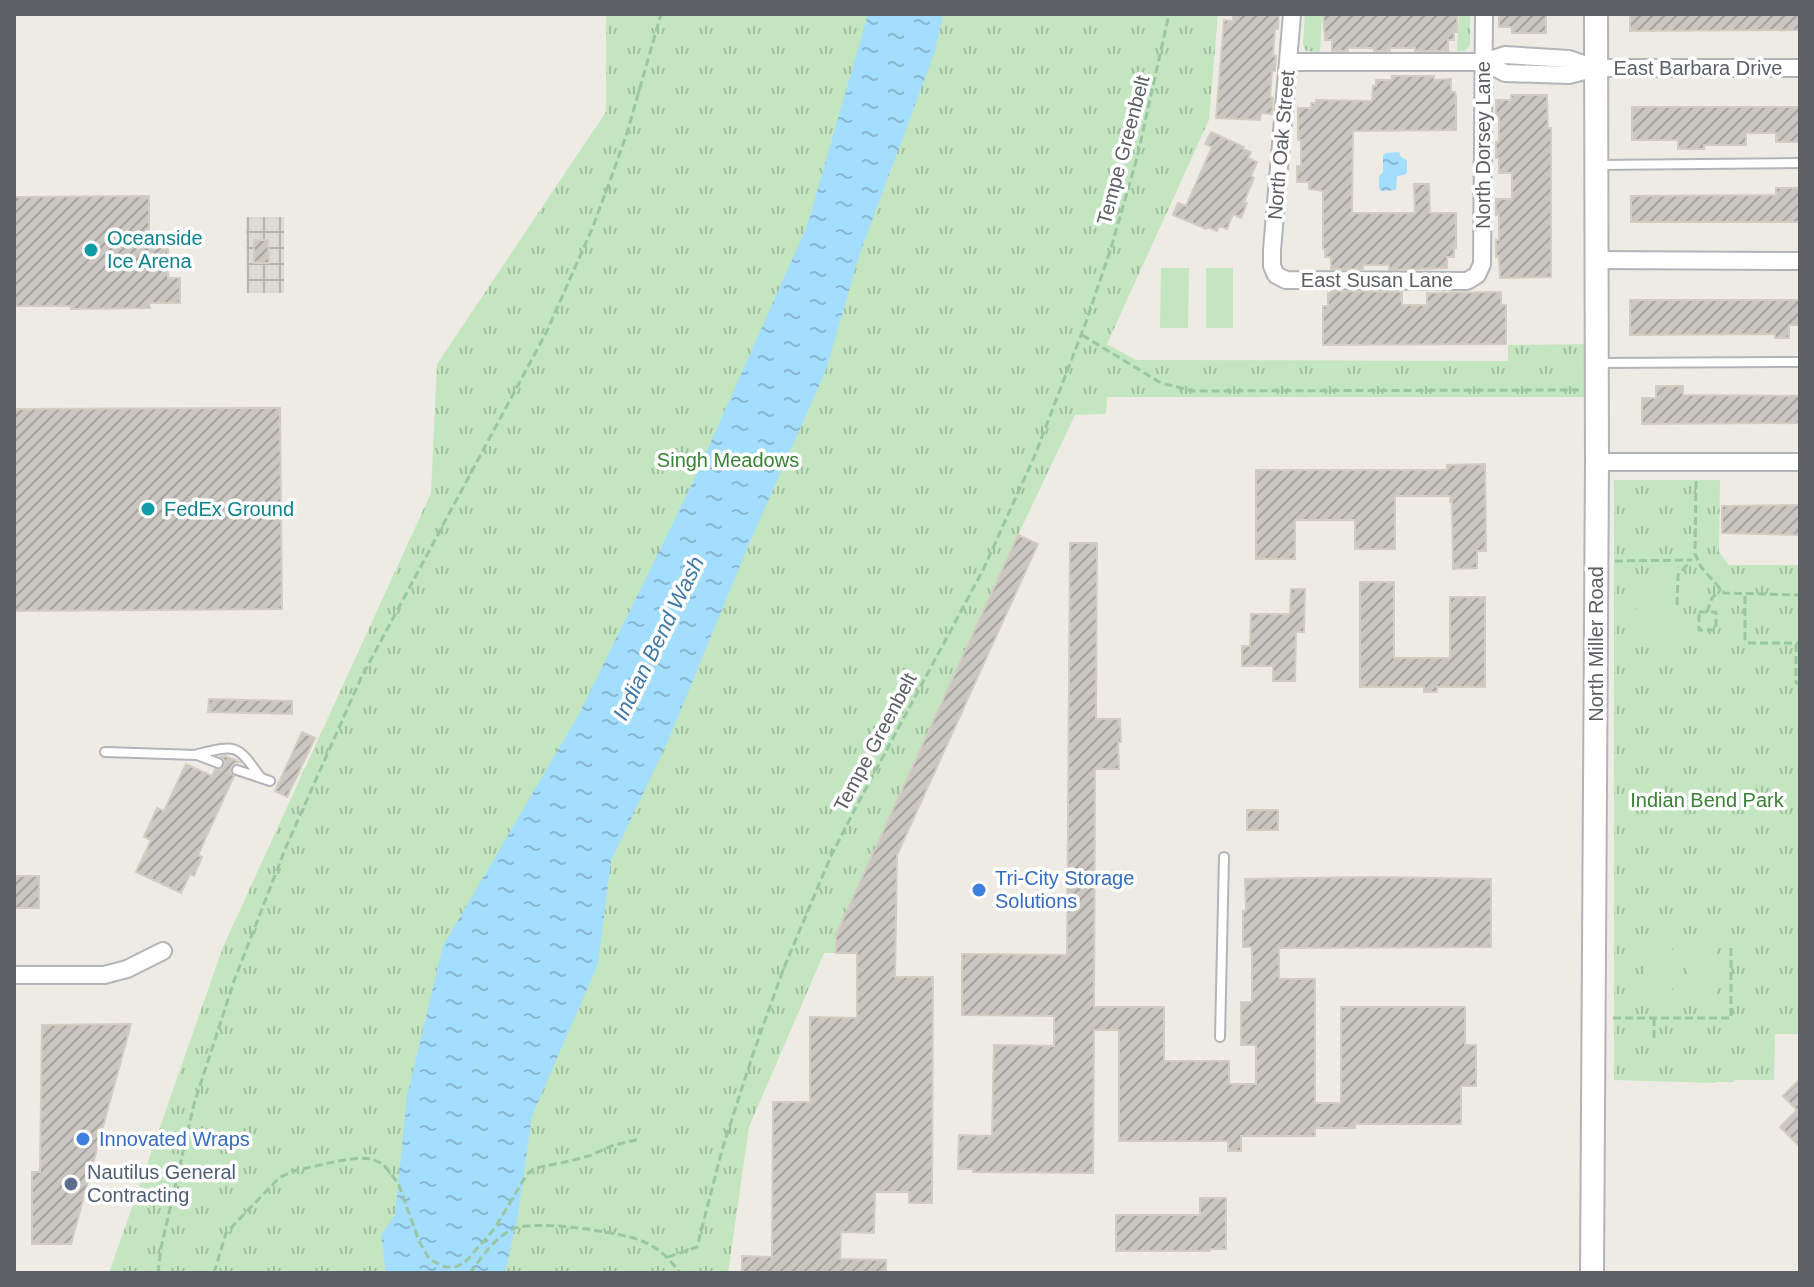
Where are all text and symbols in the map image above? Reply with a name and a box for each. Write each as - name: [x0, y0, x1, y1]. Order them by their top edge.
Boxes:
- street label: East Barbara Drive: [1614, 57, 1782, 79]
- street label: North Dorsey Lane: [1472, 61, 1494, 229]
- street label: North Oak Street: [1264, 69, 1299, 221]
- street label: Tempe Greenbelt: [1093, 73, 1154, 227]
- place label: Oceanside Ice Arena: [107, 227, 203, 272]
- marker: Oceanside Ice Arena: [82, 241, 100, 259]
- street label: East Susan Lane: [1301, 269, 1453, 291]
- park label: Singh Meadows: [657, 449, 799, 471]
- place label: FedEx Ground: [164, 498, 294, 520]
- marker: FedEx Ground: [139, 500, 157, 518]
- water label: Indian Bend Wash: [608, 552, 709, 724]
- street label: North Miller Road: [1585, 566, 1607, 722]
- street label: Tempe Greenbelt: [829, 669, 921, 815]
- park label: Indian Bend Park: [1630, 789, 1785, 811]
- place label: Tri-City Storage Solutions: [995, 867, 1134, 912]
- marker: Tri-City Storage Solutions: [970, 881, 988, 899]
- place label: Innovated Wraps: [99, 1128, 250, 1150]
- marker: Innovated Wraps: [74, 1130, 92, 1148]
- place label: Nautilus General Contracting: [87, 1161, 236, 1206]
- marker: Nautilus General Contracting: [62, 1175, 80, 1193]

